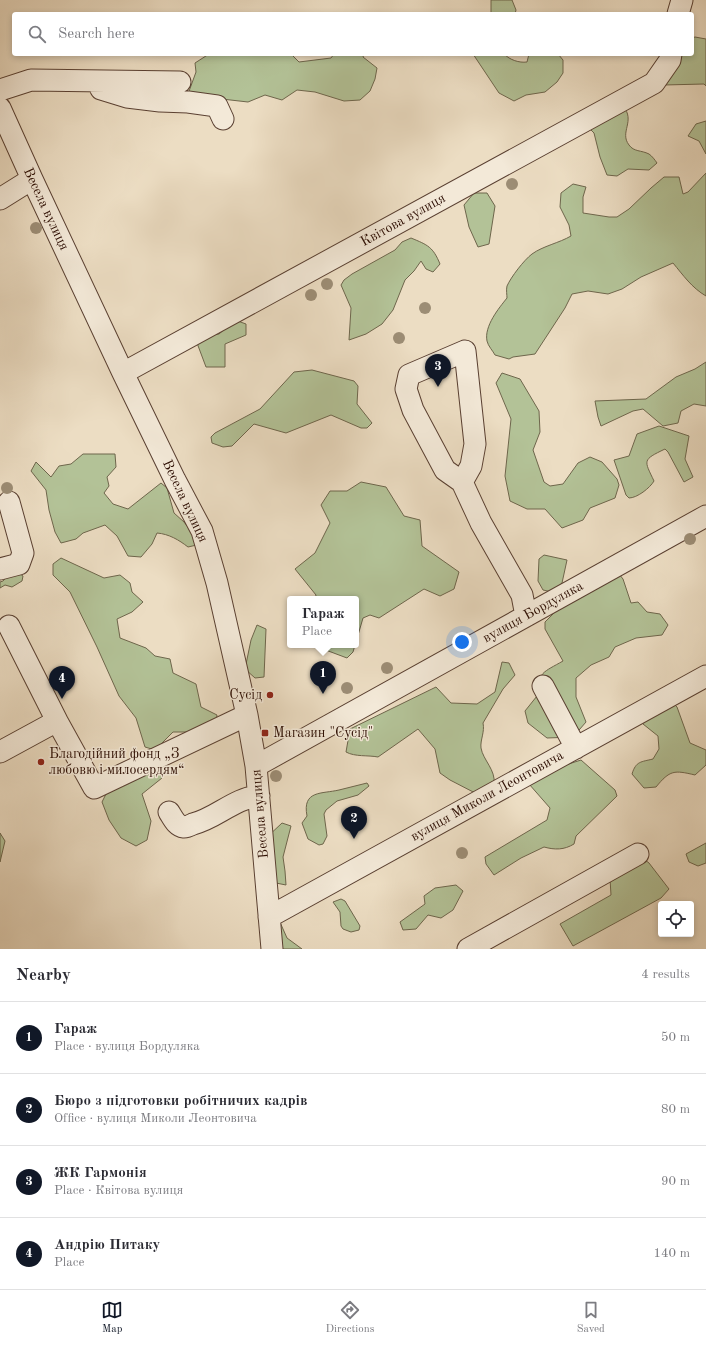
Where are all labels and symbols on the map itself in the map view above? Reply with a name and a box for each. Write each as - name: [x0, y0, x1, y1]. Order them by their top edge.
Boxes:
- street label: Весела вулиця: [21, 166, 71, 252]
- street label: Квітова вулиця: [358, 191, 448, 249]
- pin: 3: [425, 354, 451, 387]
- street label: Весела вулиця: [160, 458, 210, 544]
- street label: вулиця Бордуляка: [480, 579, 586, 645]
- your location: [452, 632, 472, 652]
- pin: 1: [310, 661, 336, 694]
- pin: 4: [49, 666, 75, 699]
- place label: Сусід: [229, 688, 262, 702]
- marker: Сусід: [265, 690, 275, 700]
- place label: Магазин "Сусід": [273, 726, 373, 740]
- marker: Магазин "Сусід": [260, 728, 270, 738]
- place label: Благодійний фонд „З любовю і милосердям“: [49, 747, 185, 777]
- street label: вулиця Миколи Леонтовича: [408, 748, 566, 844]
- marker: Благодійний фонд „З любовю і милосердям“: [36, 757, 46, 767]
- street label: Весела вулиця: [249, 769, 271, 859]
- pin: 2: [341, 806, 367, 839]

